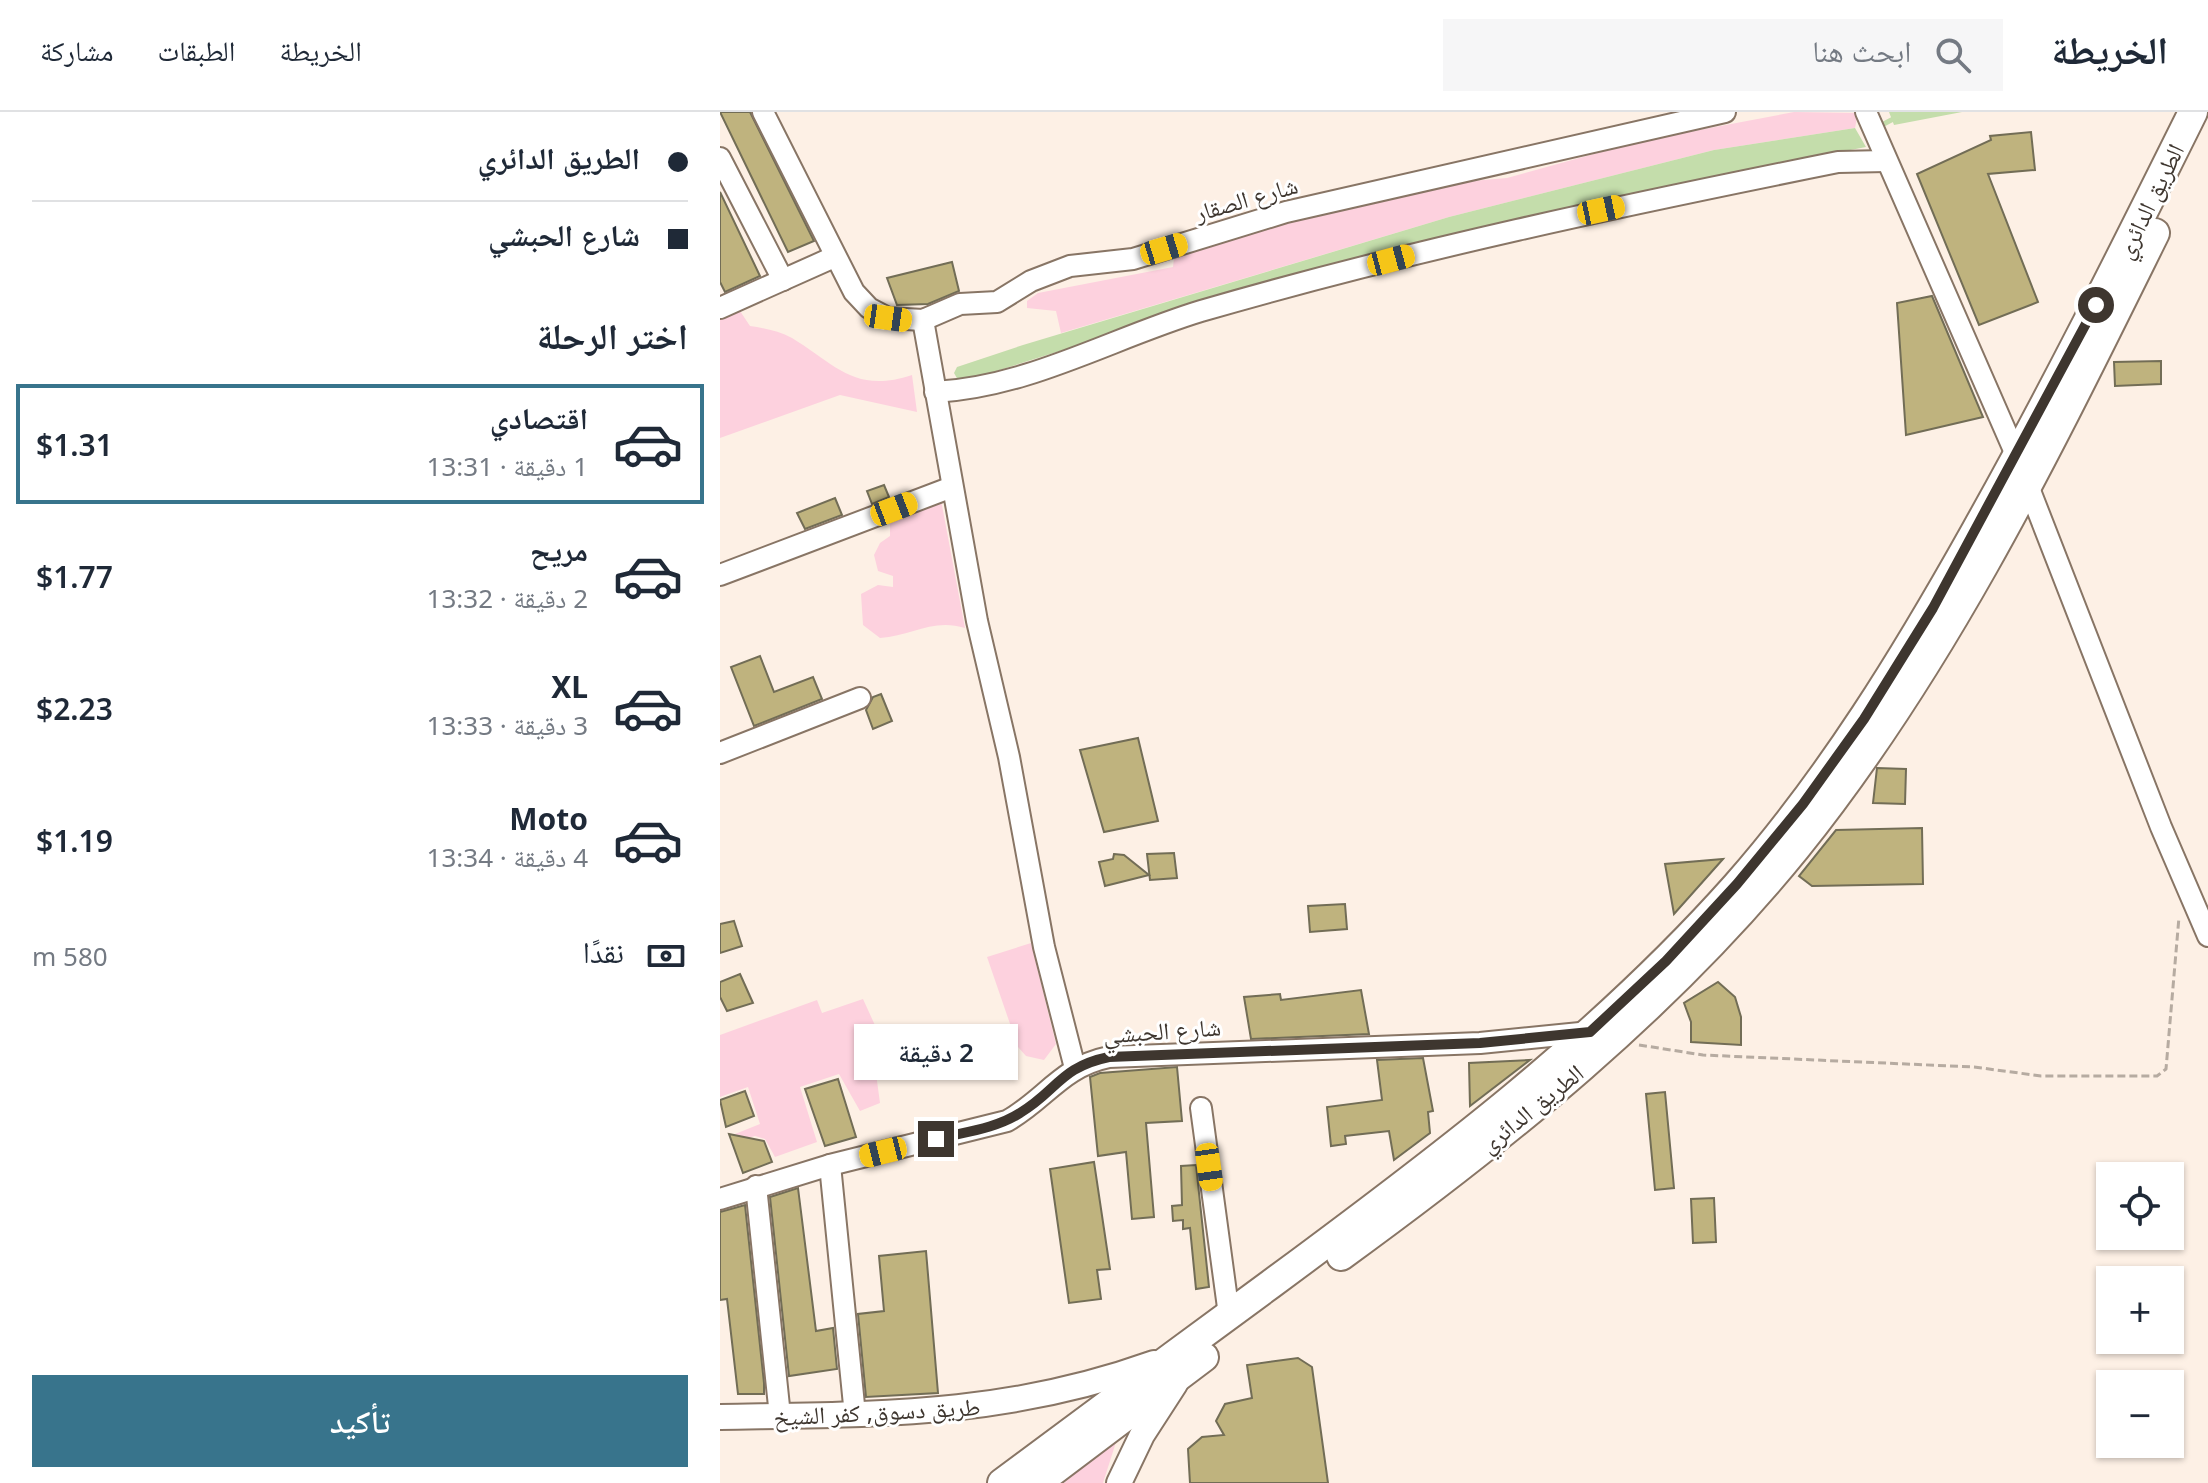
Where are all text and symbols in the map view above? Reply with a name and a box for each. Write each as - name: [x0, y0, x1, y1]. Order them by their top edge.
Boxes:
- search box: [1443, 19, 2003, 91]
- text: الخريطة: [2051, 23, 2168, 75]
- text: ابحث هنا: [1812, 30, 1911, 71]
- text: مشاركة: [40, 31, 114, 69]
- text: الطبقات: [158, 31, 235, 69]
- text: الخريطة: [279, 31, 362, 69]
- icon: search: [1931, 33, 1975, 77]
- text: الطريق الدائري: [478, 137, 640, 178]
- street label: الطريق الدائري: [2107, 138, 2195, 266]
- street label: شارع الصقار: [1190, 168, 1301, 229]
- car: [1575, 193, 1627, 227]
- text: شارع الحبشي: [488, 214, 640, 255]
- car: [1138, 231, 1190, 267]
- car: [1365, 242, 1417, 278]
- route start: [2078, 287, 2114, 323]
- car: [863, 303, 913, 333]
- text: اختر الرحلة: [537, 311, 688, 360]
- text: اقتصادي: [490, 397, 588, 438]
- icon: car: [612, 408, 684, 480]
- text: $1.31: [36, 424, 113, 465]
- text: 1 دقيقة · 13:31: [427, 448, 588, 484]
- car: [867, 489, 921, 529]
- text: مريح: [530, 529, 588, 570]
- icon: car: [612, 540, 684, 612]
- text: $1.77: [36, 556, 113, 597]
- text: 2 دقيقة · 13:32: [427, 580, 588, 616]
- text: XL: [551, 666, 588, 707]
- icon: car: [612, 672, 684, 744]
- text: $2.23: [36, 688, 113, 729]
- text: 3 دقيقة · 13:33: [427, 707, 588, 743]
- text: Moto: [509, 798, 588, 839]
- icon: car: [612, 804, 684, 876]
- text: $1.19: [36, 820, 113, 861]
- text: 4 دقيقة · 13:34: [427, 839, 588, 875]
- text: نقدًا: [583, 931, 624, 972]
- icon: cash: [644, 934, 688, 978]
- text: 580 m: [32, 938, 108, 974]
- street label: شارع الحبشي: [1102, 1009, 1222, 1055]
- callout: 2 دقيقة: [854, 1023, 1018, 1079]
- text: 2 دقيقة: [898, 1034, 974, 1070]
- street label: الطريق الدائري: [1472, 1056, 1592, 1163]
- route end: [918, 1121, 954, 1157]
- car: [857, 1135, 909, 1169]
- car: [1194, 1142, 1224, 1192]
- map controls: [2096, 1162, 2184, 1458]
- button: locate: [2096, 1162, 2184, 1250]
- button: +: [2096, 1266, 2184, 1354]
- button: −: [2096, 1370, 2184, 1458]
- button: تأكيد: [32, 1375, 688, 1467]
- street label: طريق دسوق, كفر الشيخ: [773, 1389, 981, 1433]

